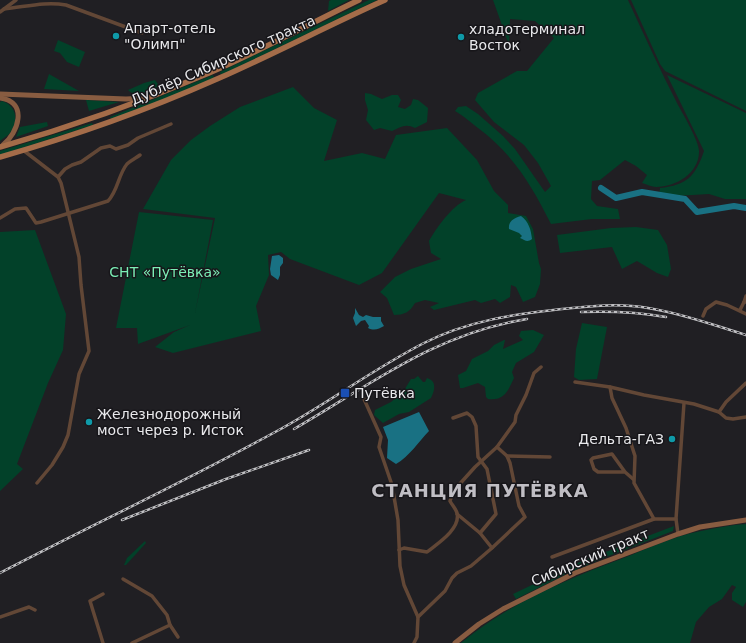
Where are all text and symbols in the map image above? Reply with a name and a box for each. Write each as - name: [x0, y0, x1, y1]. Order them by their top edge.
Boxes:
- street label: Дублёр Сибирского тракта: [128, 12, 318, 108]
- place label: Апарт-отель "Олимп": [124, 20, 216, 52]
- place label: хладотерминал Восток: [469, 21, 585, 53]
- marker: Апарт-отель "Олимп": [111, 31, 121, 41]
- marker: хладотерминал Восток: [456, 32, 466, 42]
- park label: СНТ «Путёвка»: [109, 264, 221, 280]
- place label: Путёвка: [354, 385, 415, 401]
- marker: Путёвка: [339, 387, 351, 399]
- place label: Железнодорожный мост через р. Исток: [97, 406, 244, 438]
- marker: Железнодорожный мост через р. Исток: [84, 417, 94, 427]
- place label: Дельта-ГАЗ: [578, 431, 664, 447]
- marker: Дельта-ГАЗ: [667, 434, 677, 444]
- district label: СТАНЦИЯ ПУТЁВКА: [371, 480, 589, 501]
- street label: Сибирский тракт: [529, 525, 651, 589]

